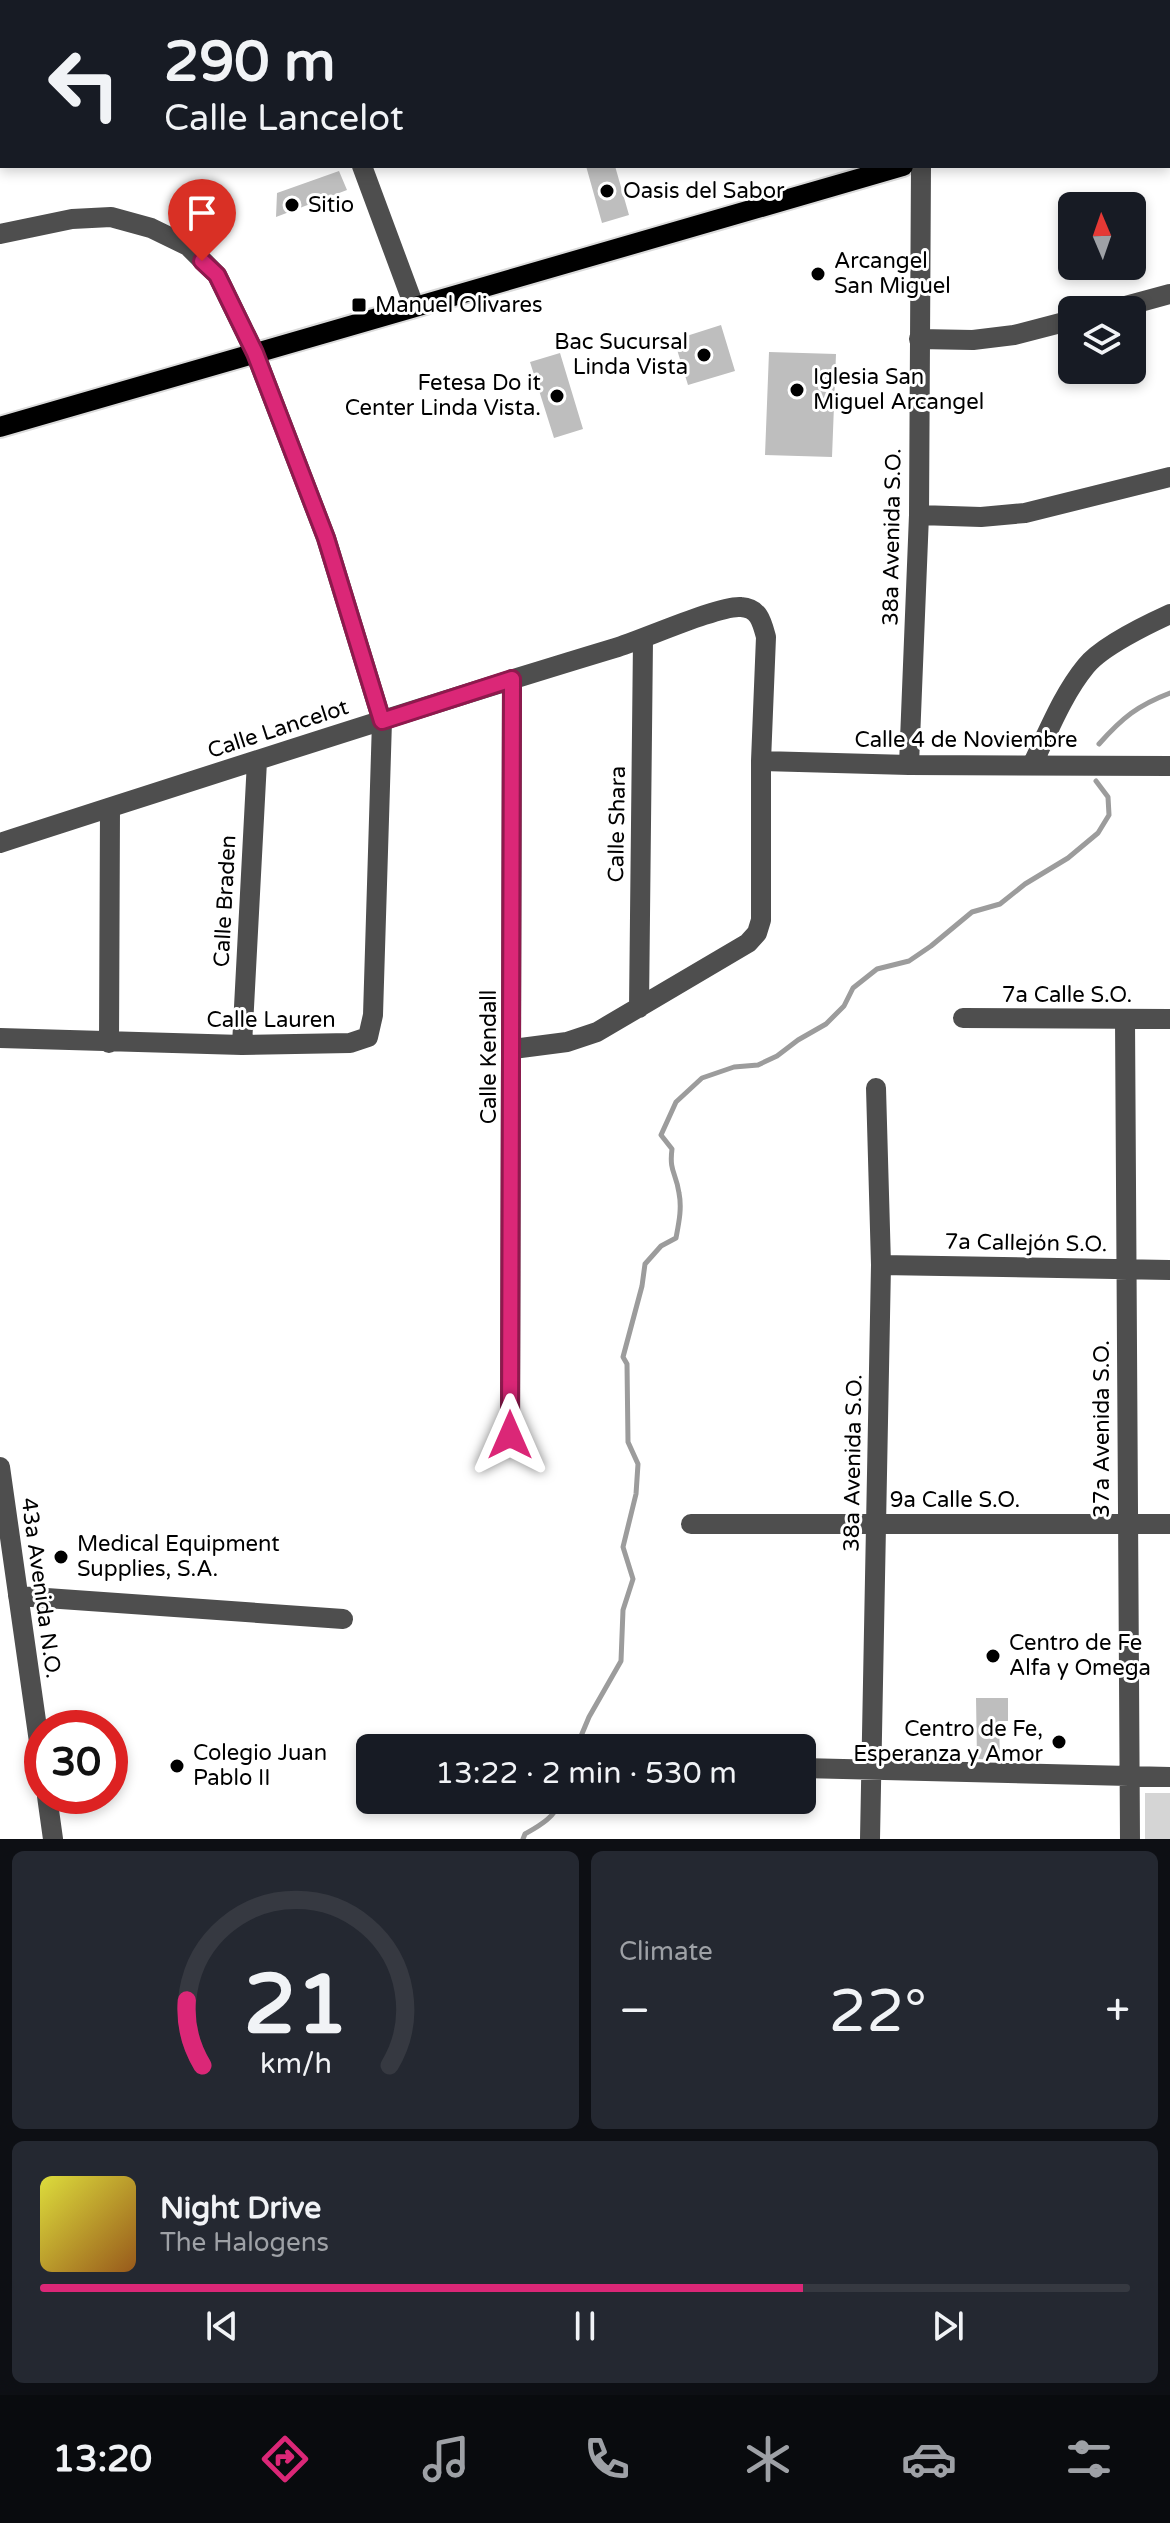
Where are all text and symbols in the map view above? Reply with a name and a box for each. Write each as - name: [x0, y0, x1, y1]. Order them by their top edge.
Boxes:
- text: 290 m: [164, 29, 335, 96]
- icon: left: [32, 32, 136, 136]
- text: Calle Lancelot: [164, 97, 404, 140]
- place label: Oasis del Sabor: [623, 178, 785, 204]
- pin: [168, 179, 236, 261]
- marker: Oasis del Sabor: [598, 182, 616, 200]
- icon: arrive: [180, 191, 224, 235]
- place label: Sitio: [308, 192, 354, 218]
- north arrow: [1058, 192, 1146, 280]
- map controls: [1058, 192, 1146, 384]
- marker: Sitio: [283, 196, 301, 214]
- place label: Arcangel San Miguel: [834, 248, 951, 299]
- marker: Arcangel San Miguel: [809, 265, 827, 283]
- place label: Manuel Olivares: [375, 292, 543, 318]
- marker: Manuel Olivares: [350, 296, 368, 314]
- button: layers: [1058, 296, 1146, 384]
- place label: Bac Sucursal Linda Vista: [554, 329, 688, 380]
- marker: Bac Sucursal Linda Vista: [695, 346, 713, 364]
- place label: Iglesia San Miguel Arcangel: [813, 364, 984, 415]
- place label: Fetesa Do it Center Linda Vista.: [345, 370, 541, 421]
- marker: Iglesia San Miguel Arcangel: [788, 381, 806, 399]
- marker: Fetesa Do it Center Linda Vista.: [548, 387, 566, 405]
- street label: 38a Avenida S.O.: [877, 448, 907, 626]
- street label: Calle Lancelot: [204, 694, 352, 764]
- street label: Calle 4 de Noviembre: [854, 727, 1078, 753]
- street label: Calle Shara: [603, 765, 631, 883]
- street label: Calle Braden: [209, 834, 241, 968]
- street label: 7a Calle S.O.: [1002, 982, 1132, 1008]
- street label: Calle Kendall: [476, 990, 502, 1124]
- street label: Calle Lauren: [206, 1007, 336, 1033]
- street label: 7a Callejón S.O.: [944, 1229, 1108, 1257]
- street label: 37a Avenida S.O.: [1089, 1340, 1115, 1518]
- street label: 38a Avenida S.O.: [838, 1374, 868, 1552]
- position arrow: [468, 1393, 552, 1477]
- street label: 9a Calle S.O.: [890, 1487, 1020, 1513]
- street label: 43a Avenida N.O.: [15, 1496, 67, 1680]
- place label: Medical Equipment Supplies, S.A.: [77, 1531, 280, 1582]
- marker: Medical Equipment Supplies, S.A.: [52, 1548, 70, 1566]
- place label: Centro de Fe Alfa y Omega: [1009, 1630, 1151, 1681]
- marker: Centro de Fe Alfa y Omega: [984, 1647, 1002, 1665]
- speed limit sign: 30: [24, 1710, 128, 1814]
- place label: Centro de Fe, Esperanza y Amor: [853, 1716, 1044, 1767]
- marker: Centro de Fe, Esperanza y Amor: [1050, 1733, 1068, 1751]
- place label: Colegio Juan Pablo II: [193, 1740, 327, 1791]
- text: 13:22 · 2 min · 530 m: [435, 1755, 737, 1792]
- marker: Colegio Juan Pablo II: [168, 1757, 186, 1775]
- text: Climate: [619, 1936, 713, 1967]
- text: 21: [243, 1956, 348, 2056]
- text: 22°: [829, 1976, 927, 2048]
- text: −: [619, 1985, 650, 2038]
- text: +: [1105, 1985, 1130, 2038]
- text: km/h: [260, 2047, 331, 2081]
- text: Night Drive: [160, 2190, 321, 2227]
- text: The Halogens: [160, 2227, 329, 2258]
- icon: previous: [200, 2304, 244, 2348]
- icon: pause: [563, 2304, 607, 2348]
- icon: next: [926, 2304, 970, 2348]
- icon: directions: [257, 2431, 313, 2487]
- icon: music: [418, 2431, 474, 2487]
- icon: phone: [579, 2431, 635, 2487]
- icon: climate: [740, 2431, 796, 2487]
- icon: car: [901, 2431, 957, 2487]
- icon: filters: [1061, 2431, 1117, 2487]
- text: 13:20: [52, 2438, 152, 2481]

